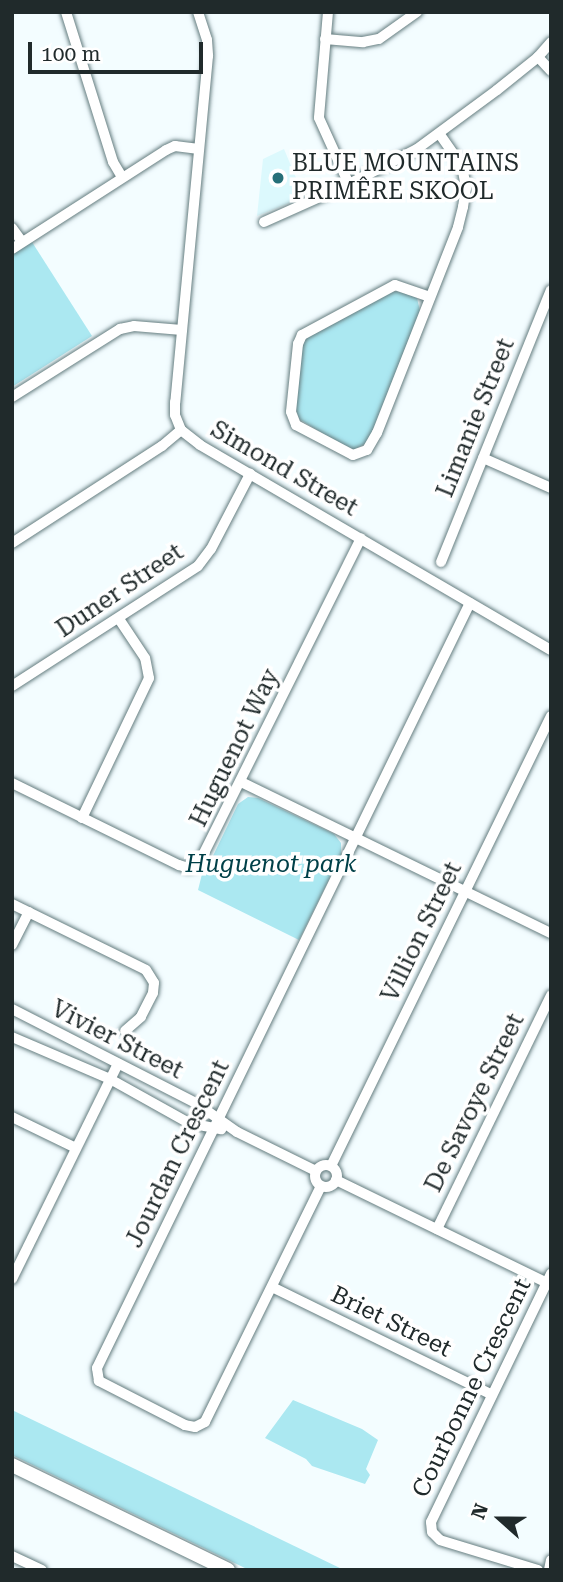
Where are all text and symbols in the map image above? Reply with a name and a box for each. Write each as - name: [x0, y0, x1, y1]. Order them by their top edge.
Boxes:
- scale bar: [32, 28, 206, 72]
- text: 100 m: [41, 42, 101, 66]
- place label: BLUE MOUNTAINS PRIMÊRE SKOOL: [292, 150, 519, 206]
- marker: BLUE MOUNTAINS PRIMÊRE SKOOL: [270, 170, 286, 186]
- street label: Limanie Street: [431, 334, 521, 502]
- street label: Simond Street: [205, 415, 363, 523]
- street label: Duner Street: [51, 538, 189, 644]
- street label: Huguenot Way: [184, 664, 286, 832]
- park label: Huguenot park: [185, 851, 357, 879]
- street label: Villion Street: [376, 857, 468, 1007]
- street label: Vivier Street: [46, 994, 188, 1086]
- street label: De Savoye Street: [419, 1009, 531, 1197]
- street label: Jourdan Crescent: [120, 1056, 236, 1252]
- street label: Courbonne Crescent: [407, 1274, 537, 1502]
- street label: Briet Street: [326, 1280, 456, 1364]
- north arrow: [465, 1484, 535, 1554]
- text: N: [467, 1500, 493, 1522]

